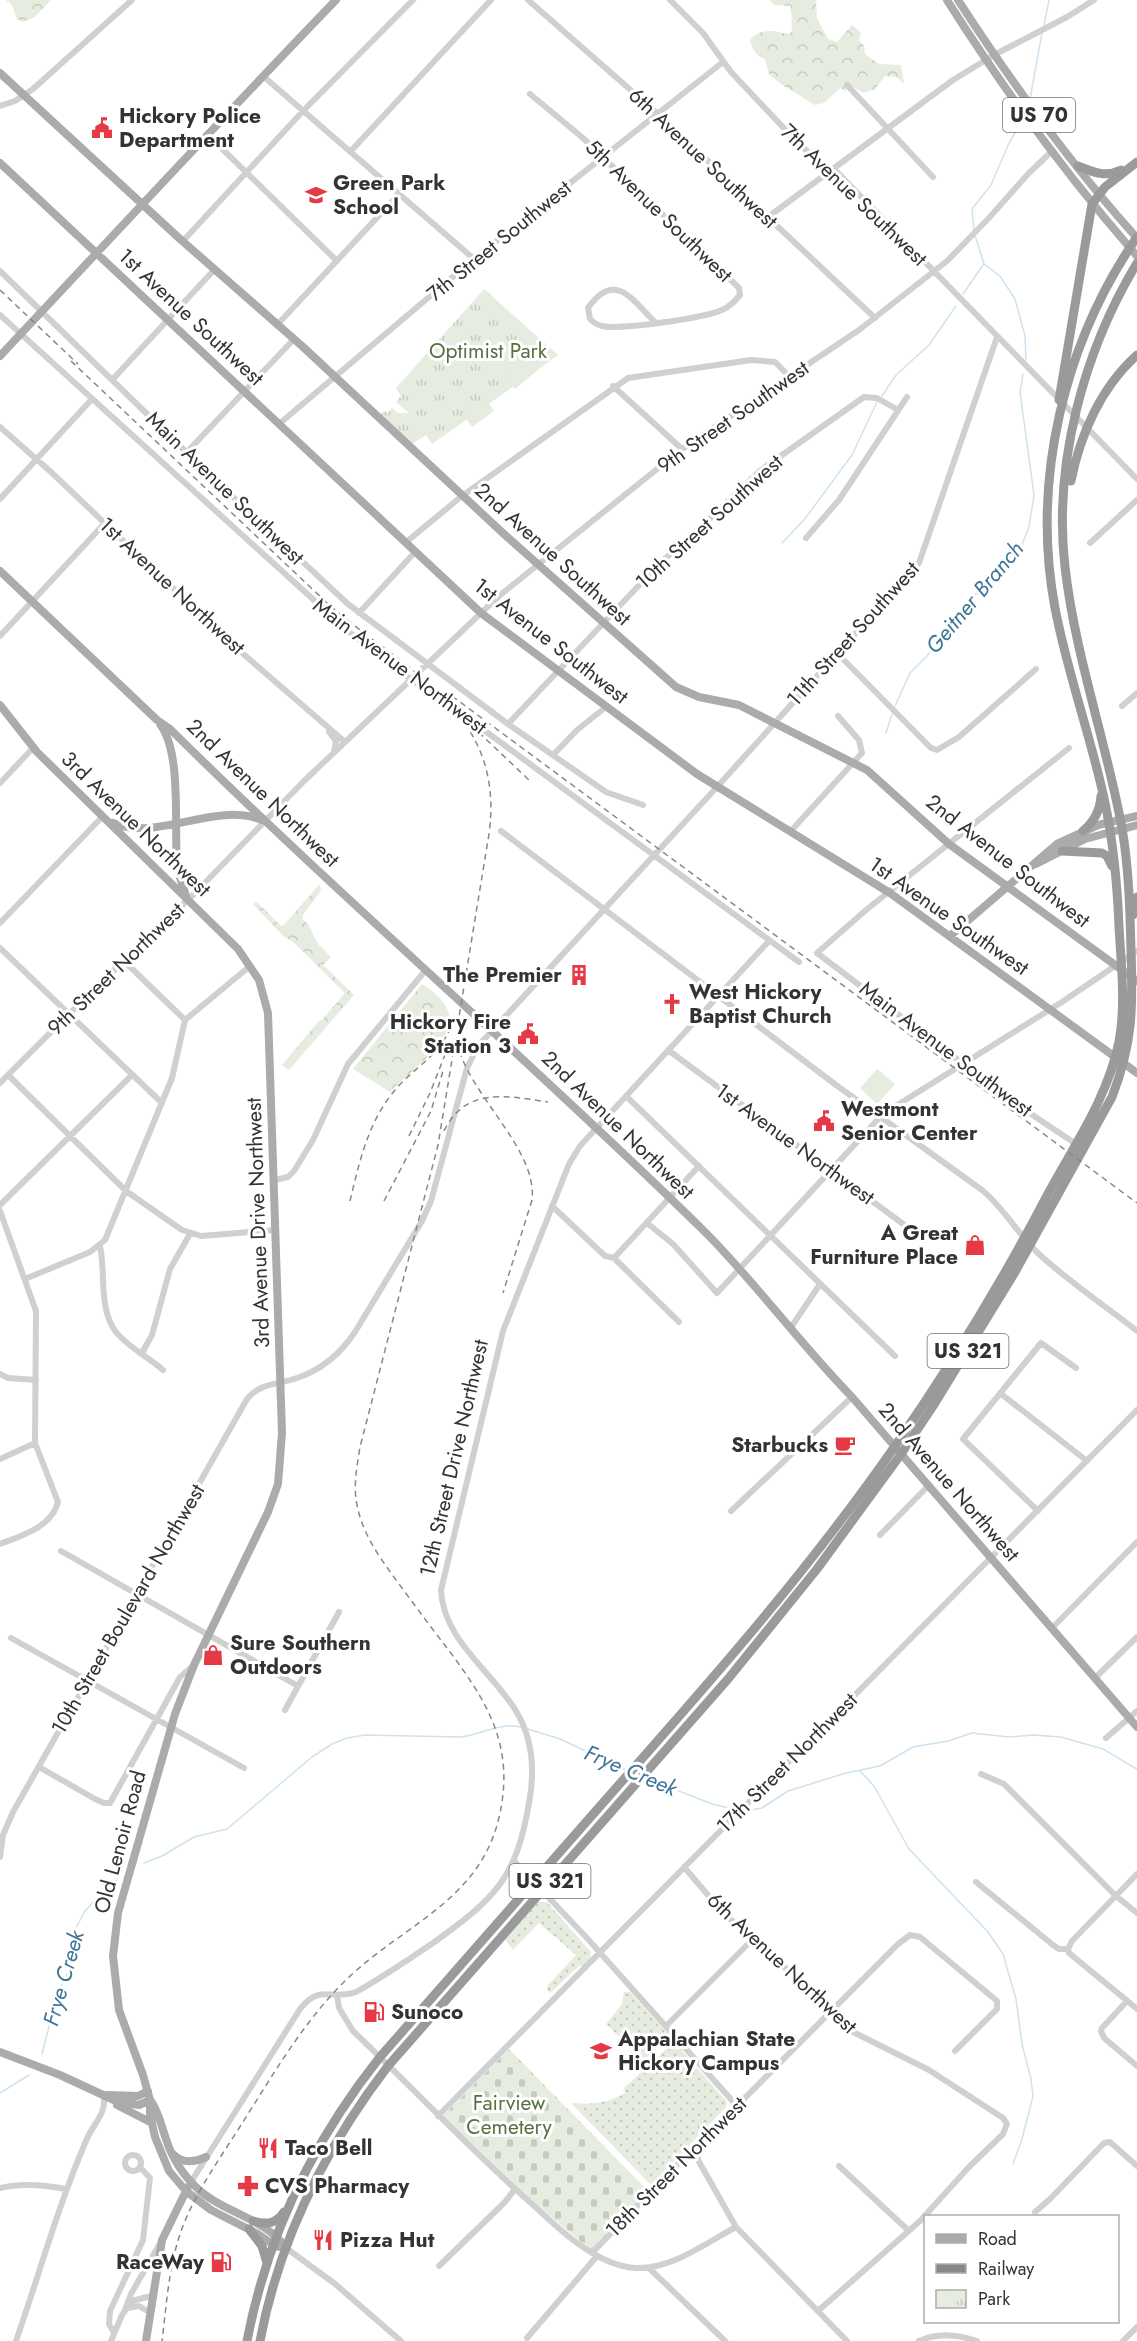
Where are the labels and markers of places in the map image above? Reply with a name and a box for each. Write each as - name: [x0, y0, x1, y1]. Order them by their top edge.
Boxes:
- place label: Hickory Police Department: [119, 101, 261, 155]
- public building icon: Hickory Police Department: [90, 116, 114, 140]
- place label: Green Park School: [333, 168, 445, 222]
- school or university icon: Green Park School: [304, 183, 328, 207]
- place label: The Premier: [443, 960, 562, 990]
- building icon: The Premier: [567, 963, 591, 987]
- place label: West Hickory Baptist Church: [689, 977, 832, 1031]
- church icon: West Hickory Baptist Church: [660, 992, 684, 1016]
- place label: Hickory Fire Station 3: [390, 1007, 511, 1061]
- public building icon: Hickory Fire Station 3: [516, 1022, 540, 1046]
- place label: Westmont Senior Center: [841, 1094, 978, 1148]
- public building icon: Westmont Senior Center: [812, 1109, 836, 1133]
- place label: A Great Furniture Place: [810, 1218, 958, 1272]
- shop icon: A Great Furniture Place: [963, 1233, 987, 1257]
- place label: Starbucks: [731, 1430, 828, 1460]
- cafe icon: Starbucks: [833, 1433, 857, 1457]
- place label: Sure Southern Outdoors: [230, 1628, 371, 1682]
- shop icon: Sure Southern Outdoors: [201, 1643, 225, 1667]
- place label: Sunoco: [391, 1997, 463, 2027]
- fuel station icon: Sunoco: [362, 2000, 386, 2024]
- place label: Appalachian State Hickory Campus: [617, 2024, 795, 2078]
- school or university icon: Appalachian State Hickory Campus: [589, 2039, 613, 2063]
- place label: Taco Bell: [285, 2133, 372, 2163]
- restaurant icon: Taco Bell: [256, 2136, 280, 2160]
- place label: CVS Pharmacy: [265, 2171, 410, 2201]
- pharmacy icon: CVS Pharmacy: [236, 2174, 260, 2198]
- place label: Pizza Hut: [340, 2225, 435, 2255]
- restaurant icon: Pizza Hut: [311, 2228, 335, 2252]
- place label: RaceWay: [116, 2247, 205, 2277]
- fuel station icon: RaceWay: [209, 2250, 233, 2274]

